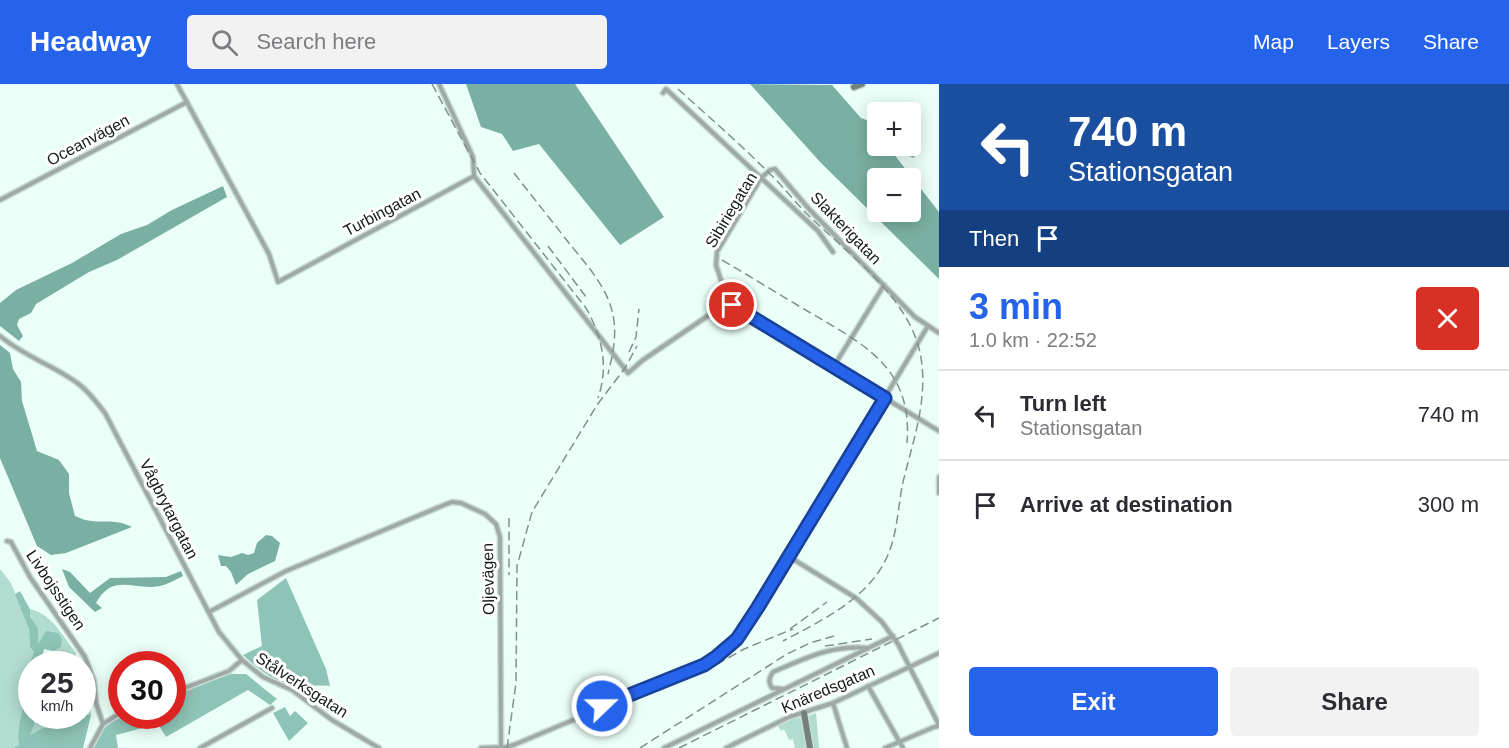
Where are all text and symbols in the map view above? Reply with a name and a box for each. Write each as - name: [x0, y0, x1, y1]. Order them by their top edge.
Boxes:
- search box: [187, 15, 607, 69]
- text: Headway: [30, 26, 151, 57]
- icon: search: [208, 26, 241, 59]
- text: Search here: [256, 29, 376, 54]
- text: Map: [1253, 30, 1294, 53]
- text: Layers: [1327, 30, 1390, 53]
- text: Share: [1423, 30, 1479, 53]
- map controls: [867, 102, 921, 222]
- button: +: [867, 102, 921, 156]
- icon: left: [969, 108, 1047, 186]
- text: 740 m: [1068, 108, 1187, 155]
- street label: Oceanvägen: [44, 111, 132, 169]
- text: Stationsgatan: [1068, 157, 1233, 187]
- button: −: [867, 168, 921, 222]
- street label: Sibiriegatan: [702, 169, 760, 251]
- street label: Turbingatan: [341, 185, 423, 239]
- street label: Slakterigatan: [807, 189, 885, 267]
- icon: arrive: [1031, 222, 1064, 255]
- text: Then: [969, 226, 1019, 251]
- pin: [706, 279, 757, 330]
- text: 3 min: [969, 286, 1063, 327]
- button: close: [1416, 287, 1479, 350]
- icon: arrive: [715, 288, 748, 321]
- text: 1.0 km · 22:52: [969, 329, 1097, 351]
- text: Turn left: [1020, 391, 1106, 416]
- icon: left: [969, 399, 1002, 432]
- text: 740 m: [1418, 402, 1479, 427]
- text: Stationsgatan: [1020, 417, 1142, 439]
- street label: Vågbrytargatan: [137, 456, 201, 562]
- icon: arrive: [969, 489, 1002, 522]
- text: Arrive at destination: [1020, 492, 1233, 517]
- text: 300 m: [1418, 492, 1479, 517]
- street label: Oljevägen: [479, 543, 497, 615]
- street label: Livbojsstigen: [23, 547, 89, 633]
- street label: Stålverksgatan: [253, 649, 351, 721]
- speed limit sign: 30: [108, 651, 186, 729]
- street label: Knäredsgatan: [779, 662, 877, 716]
- text: 25: [40, 666, 74, 699]
- button: Exit: [969, 667, 1218, 736]
- button: Share: [1230, 667, 1479, 736]
- position arrow: [570, 674, 634, 738]
- text: km/h: [41, 697, 73, 714]

